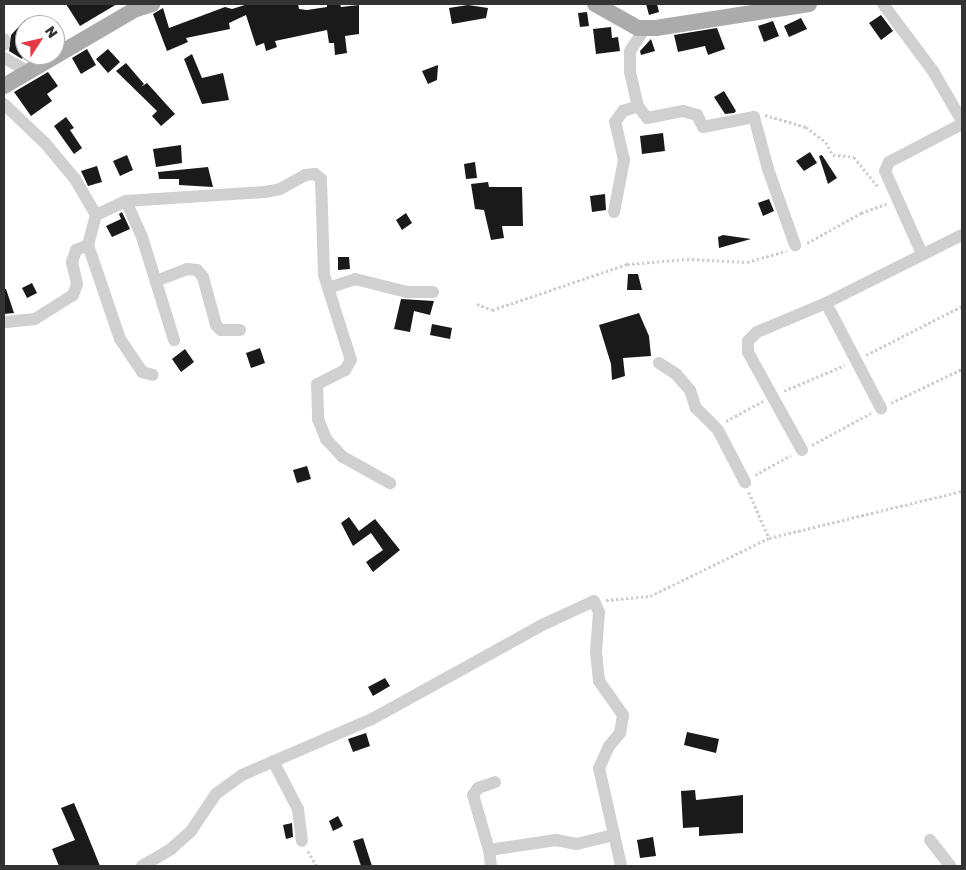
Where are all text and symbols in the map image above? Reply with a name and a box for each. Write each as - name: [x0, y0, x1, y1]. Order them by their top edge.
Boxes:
- north arrow: [15, 15, 65, 65]
- text: N: [42, 22, 62, 41]

